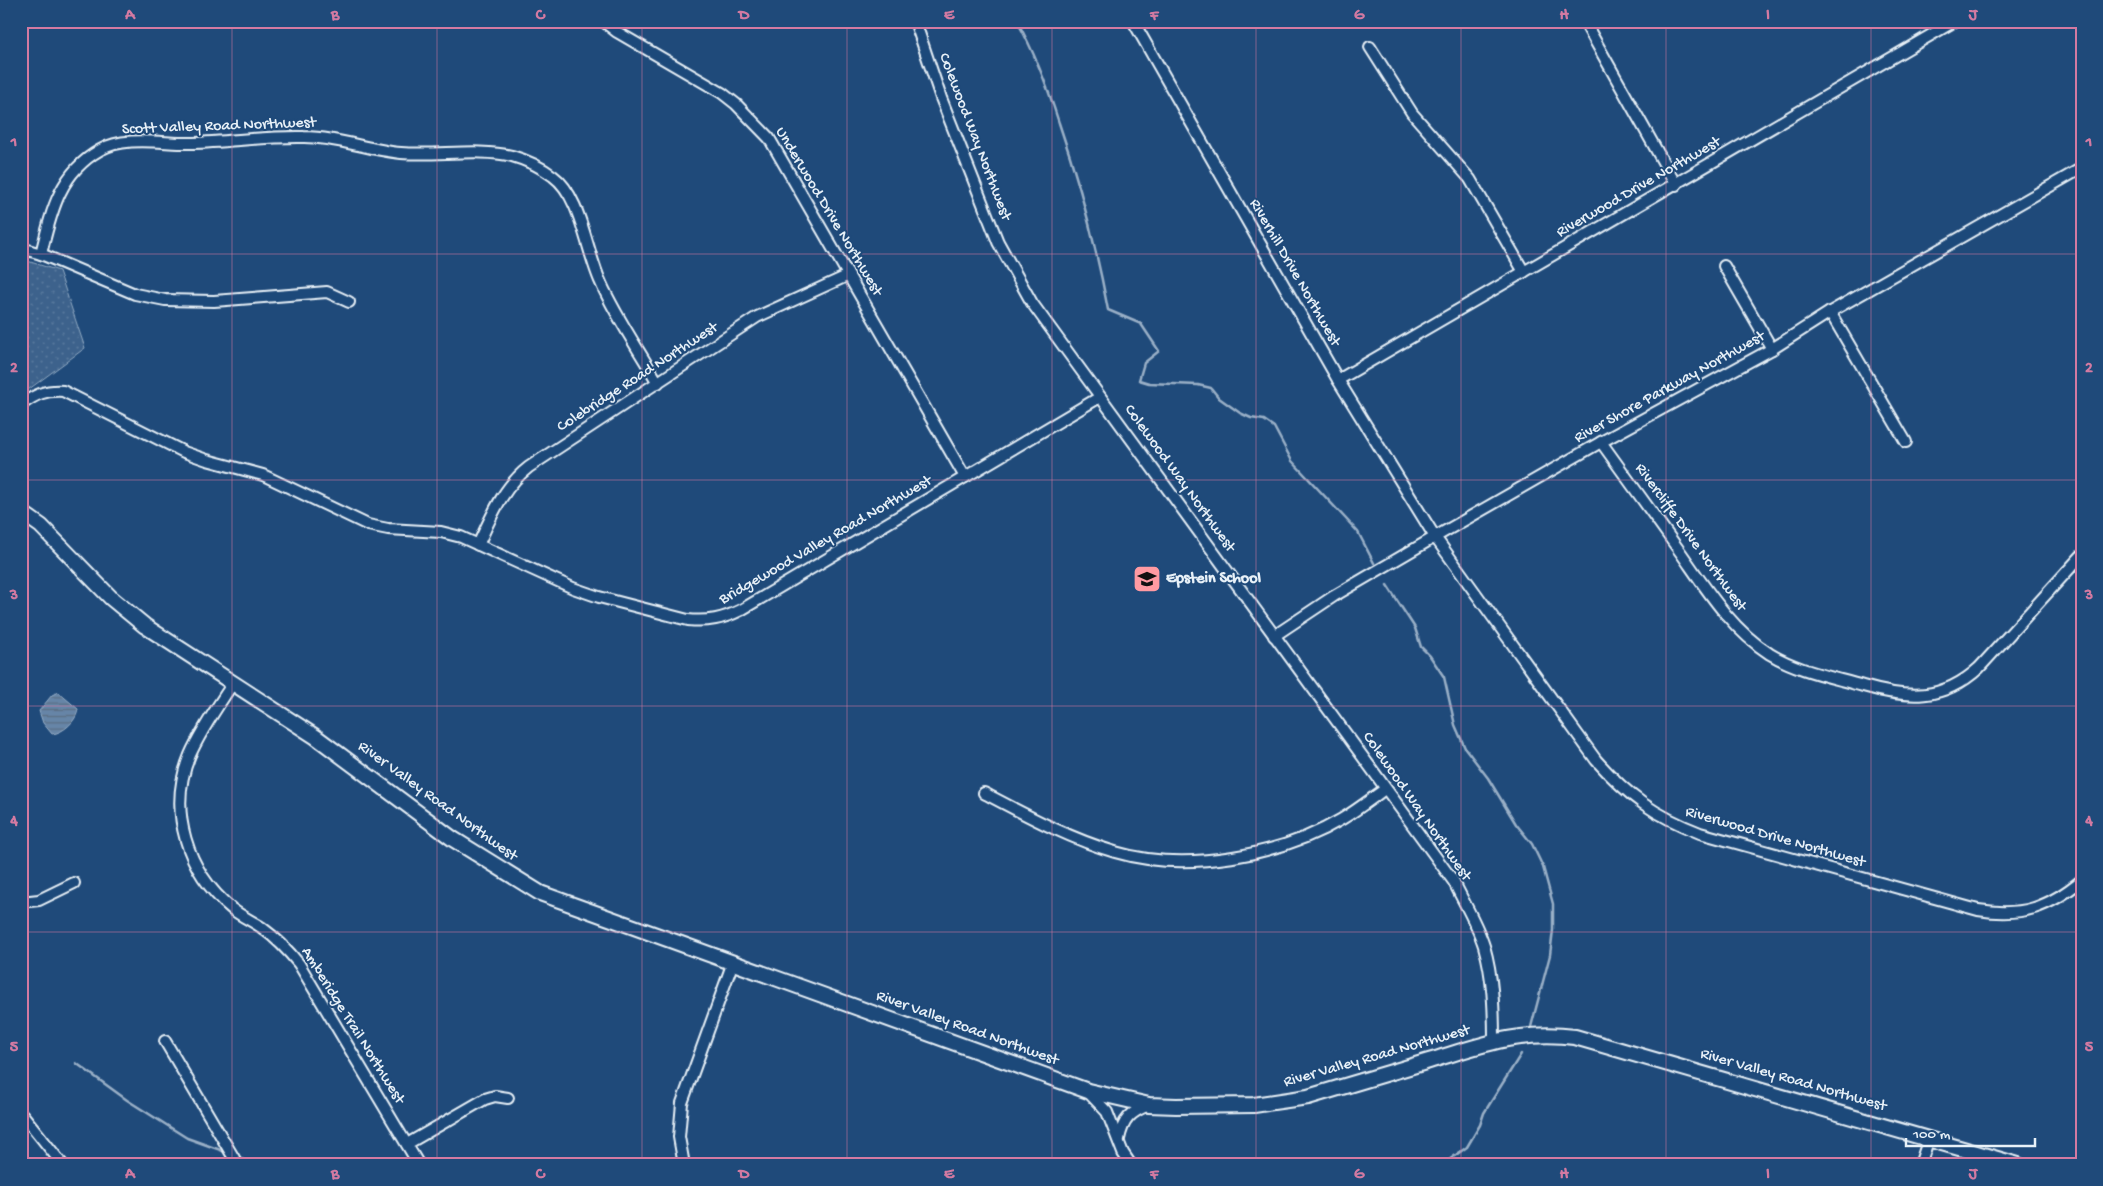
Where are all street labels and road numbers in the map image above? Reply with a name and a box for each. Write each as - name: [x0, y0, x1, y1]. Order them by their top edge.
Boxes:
- street label: Colewood Way Northwest: [933, 51, 1015, 225]
- street label: Scott Valley Road Northwest: [122, 114, 318, 140]
- street label: Underwood Drive Northwest: [770, 124, 887, 301]
- street label: Riverwood Drive Northwest: [1554, 132, 1726, 243]
- street label: Riverhill Drive Northwest: [1244, 196, 1345, 351]
- street label: Colebridge Road Northwest: [554, 318, 723, 437]
- street label: River Shore Parkway Northwest: [1571, 327, 1770, 448]
- street label: Colewood Way Northwest: [1119, 402, 1240, 558]
- street label: Rivercliffe Drive Northwest: [1630, 460, 1751, 617]
- street label: Bridgewood Valley Road Northwest: [715, 471, 937, 610]
- street label: Colewood Way Northwest: [1357, 729, 1476, 886]
- street label: River Valley Road Northwest: [353, 738, 522, 867]
- street label: Riverwood Drive Northwest: [1683, 803, 1869, 873]
- street label: Amberidge Trail Northwest: [296, 944, 409, 1109]
- street label: River Valley Road Northwest: [873, 987, 1062, 1071]
- street label: River Valley Road Northwest: [1282, 1021, 1474, 1093]
- street label: River Valley Road Northwest: [1698, 1045, 1890, 1117]

